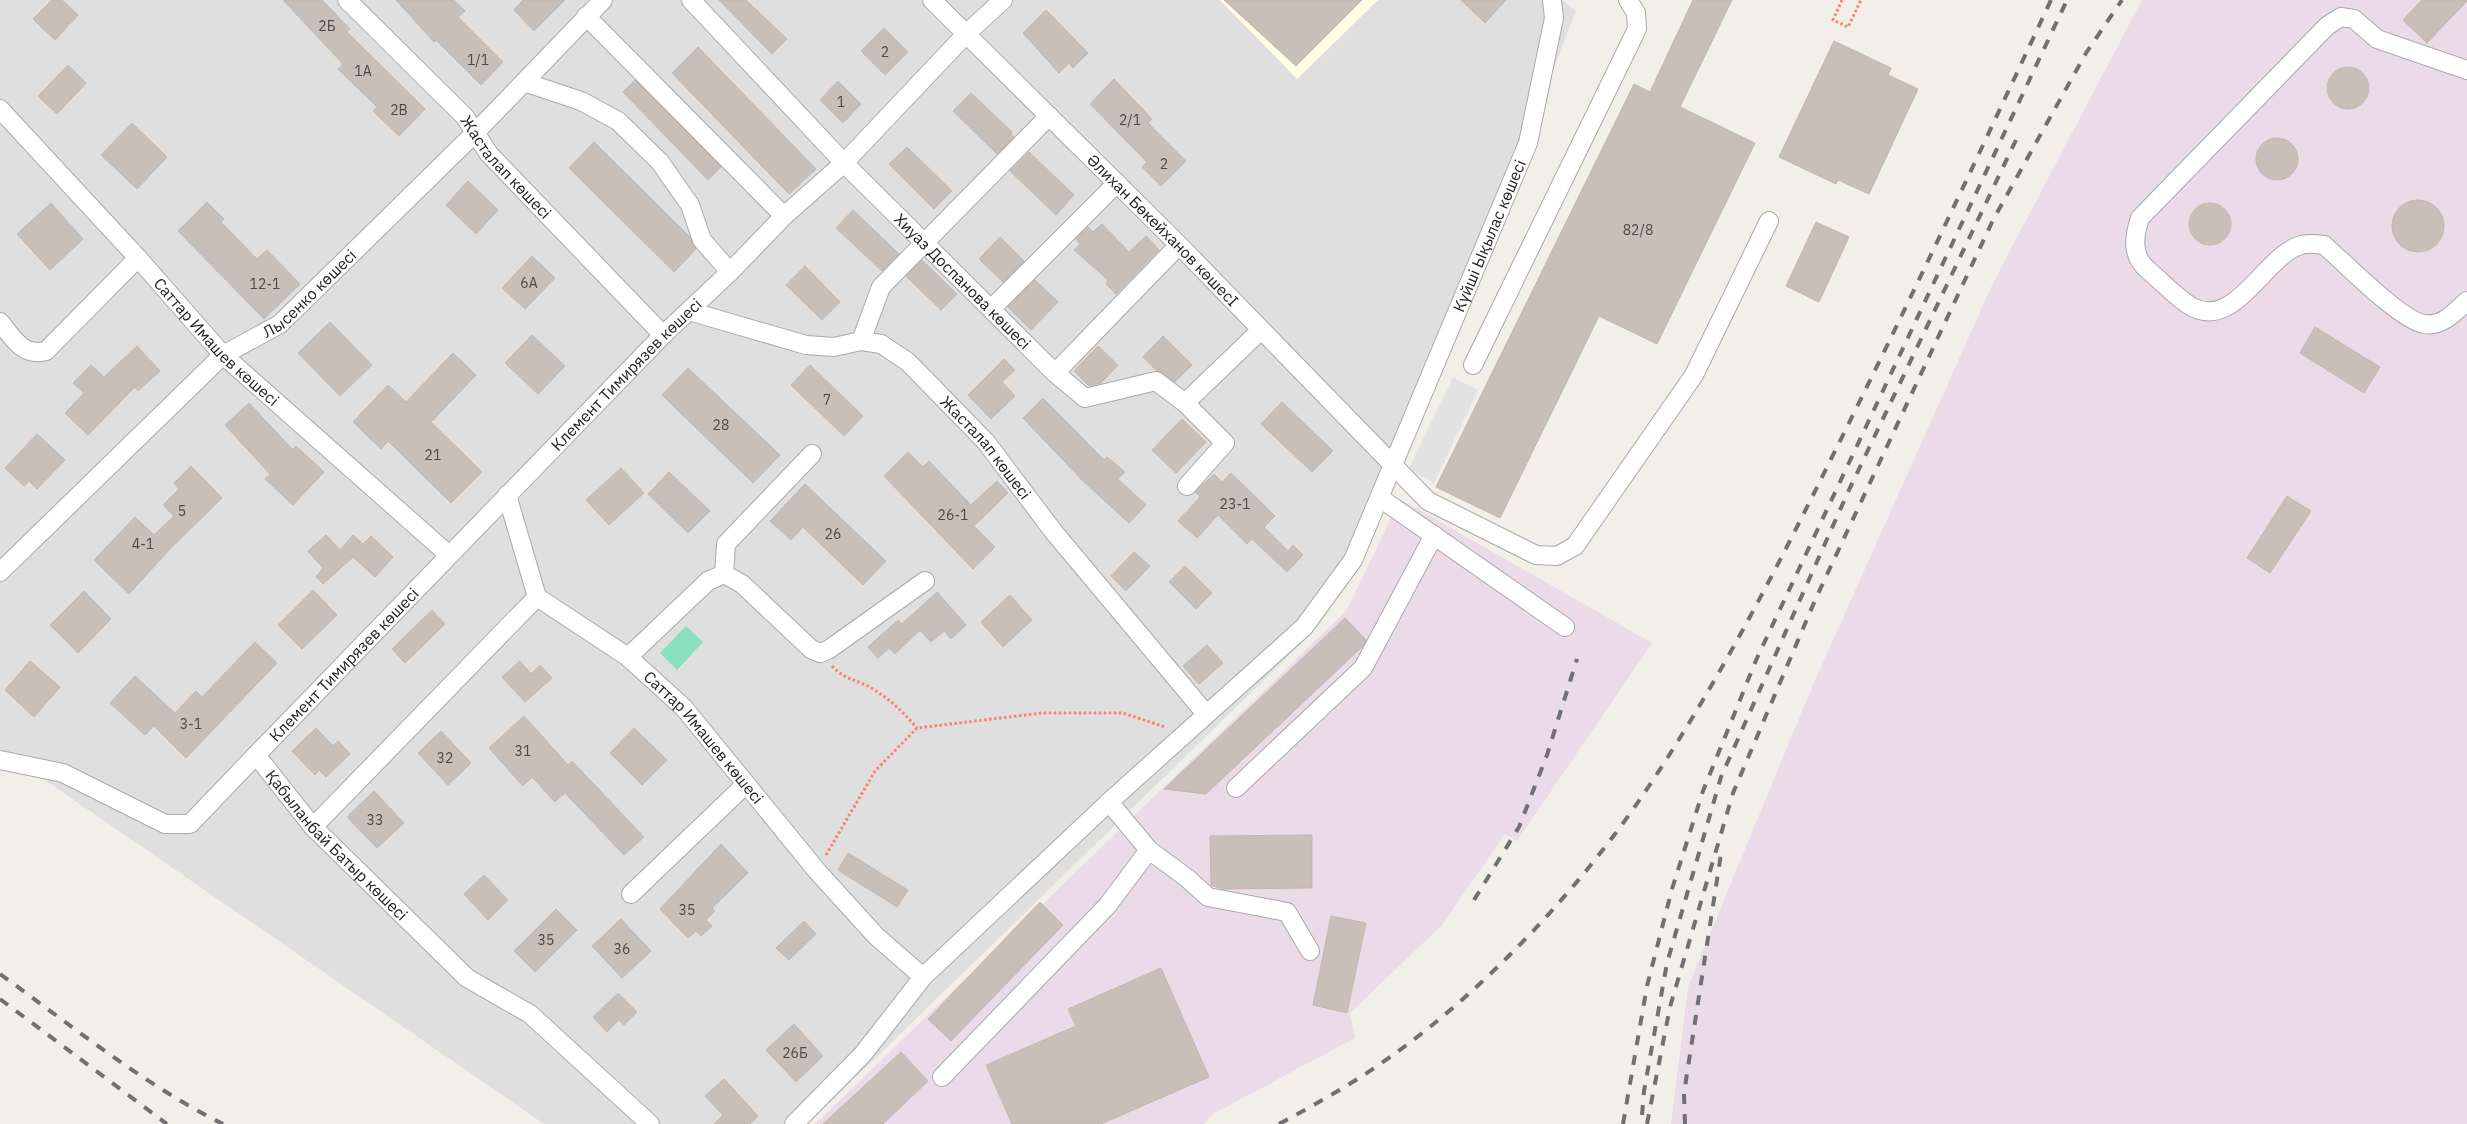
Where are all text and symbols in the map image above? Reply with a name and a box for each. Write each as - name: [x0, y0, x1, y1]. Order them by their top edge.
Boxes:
- house number: 2Б: [318, 17, 336, 35]
- house number: 2: [881, 43, 889, 61]
- house number: 1/1: [467, 51, 489, 69]
- house number: 1А: [354, 62, 372, 80]
- house number: 1: [837, 93, 845, 111]
- house number: 2В: [390, 101, 408, 119]
- street label: Жасталап көшесі: [457, 111, 556, 223]
- house number: 2/1: [1119, 111, 1141, 129]
- street label: Әлихан Бөкейханов көшесI: [1083, 150, 1243, 310]
- house number: 2: [1160, 155, 1168, 173]
- street label: Күйші Ықылас көшесі: [1448, 157, 1530, 315]
- street label: Хиуаз Доспанова көшесі: [890, 209, 1035, 353]
- house number: 82/8: [1623, 221, 1653, 239]
- street label: Лысенко көшесі: [259, 245, 360, 342]
- street label: Саттар Имашев көшесі: [150, 273, 283, 410]
- house number: 6А: [520, 274, 538, 292]
- house number: 12-1: [250, 275, 280, 293]
- street label: Клемент Тимирязев көшесі: [547, 294, 706, 455]
- house number: 7: [823, 391, 831, 409]
- street label: Жасталап көшесі: [936, 391, 1036, 503]
- house number: 28: [713, 416, 729, 434]
- house number: 21: [425, 446, 441, 464]
- house number: 23-1: [1220, 495, 1250, 513]
- house number: 5: [178, 502, 186, 520]
- house number: 26-1: [938, 506, 968, 524]
- house number: 26: [825, 525, 841, 543]
- house number: 4-1: [132, 535, 154, 553]
- street label: Клемент Тимирязев көшесі: [265, 584, 423, 746]
- street label: Саттар Имашев көшесі: [640, 666, 768, 808]
- house number: 3-1: [180, 715, 202, 733]
- house number: 31: [515, 742, 531, 760]
- house number: 32: [437, 749, 453, 767]
- street label: Қабыланбай Батыр көшесі: [261, 766, 412, 925]
- house number: 33: [367, 811, 383, 829]
- house number: 35: [679, 901, 695, 919]
- house number: 35: [538, 931, 554, 949]
- house number: 36: [614, 940, 630, 958]
- house number: 26Б: [782, 1044, 808, 1062]

